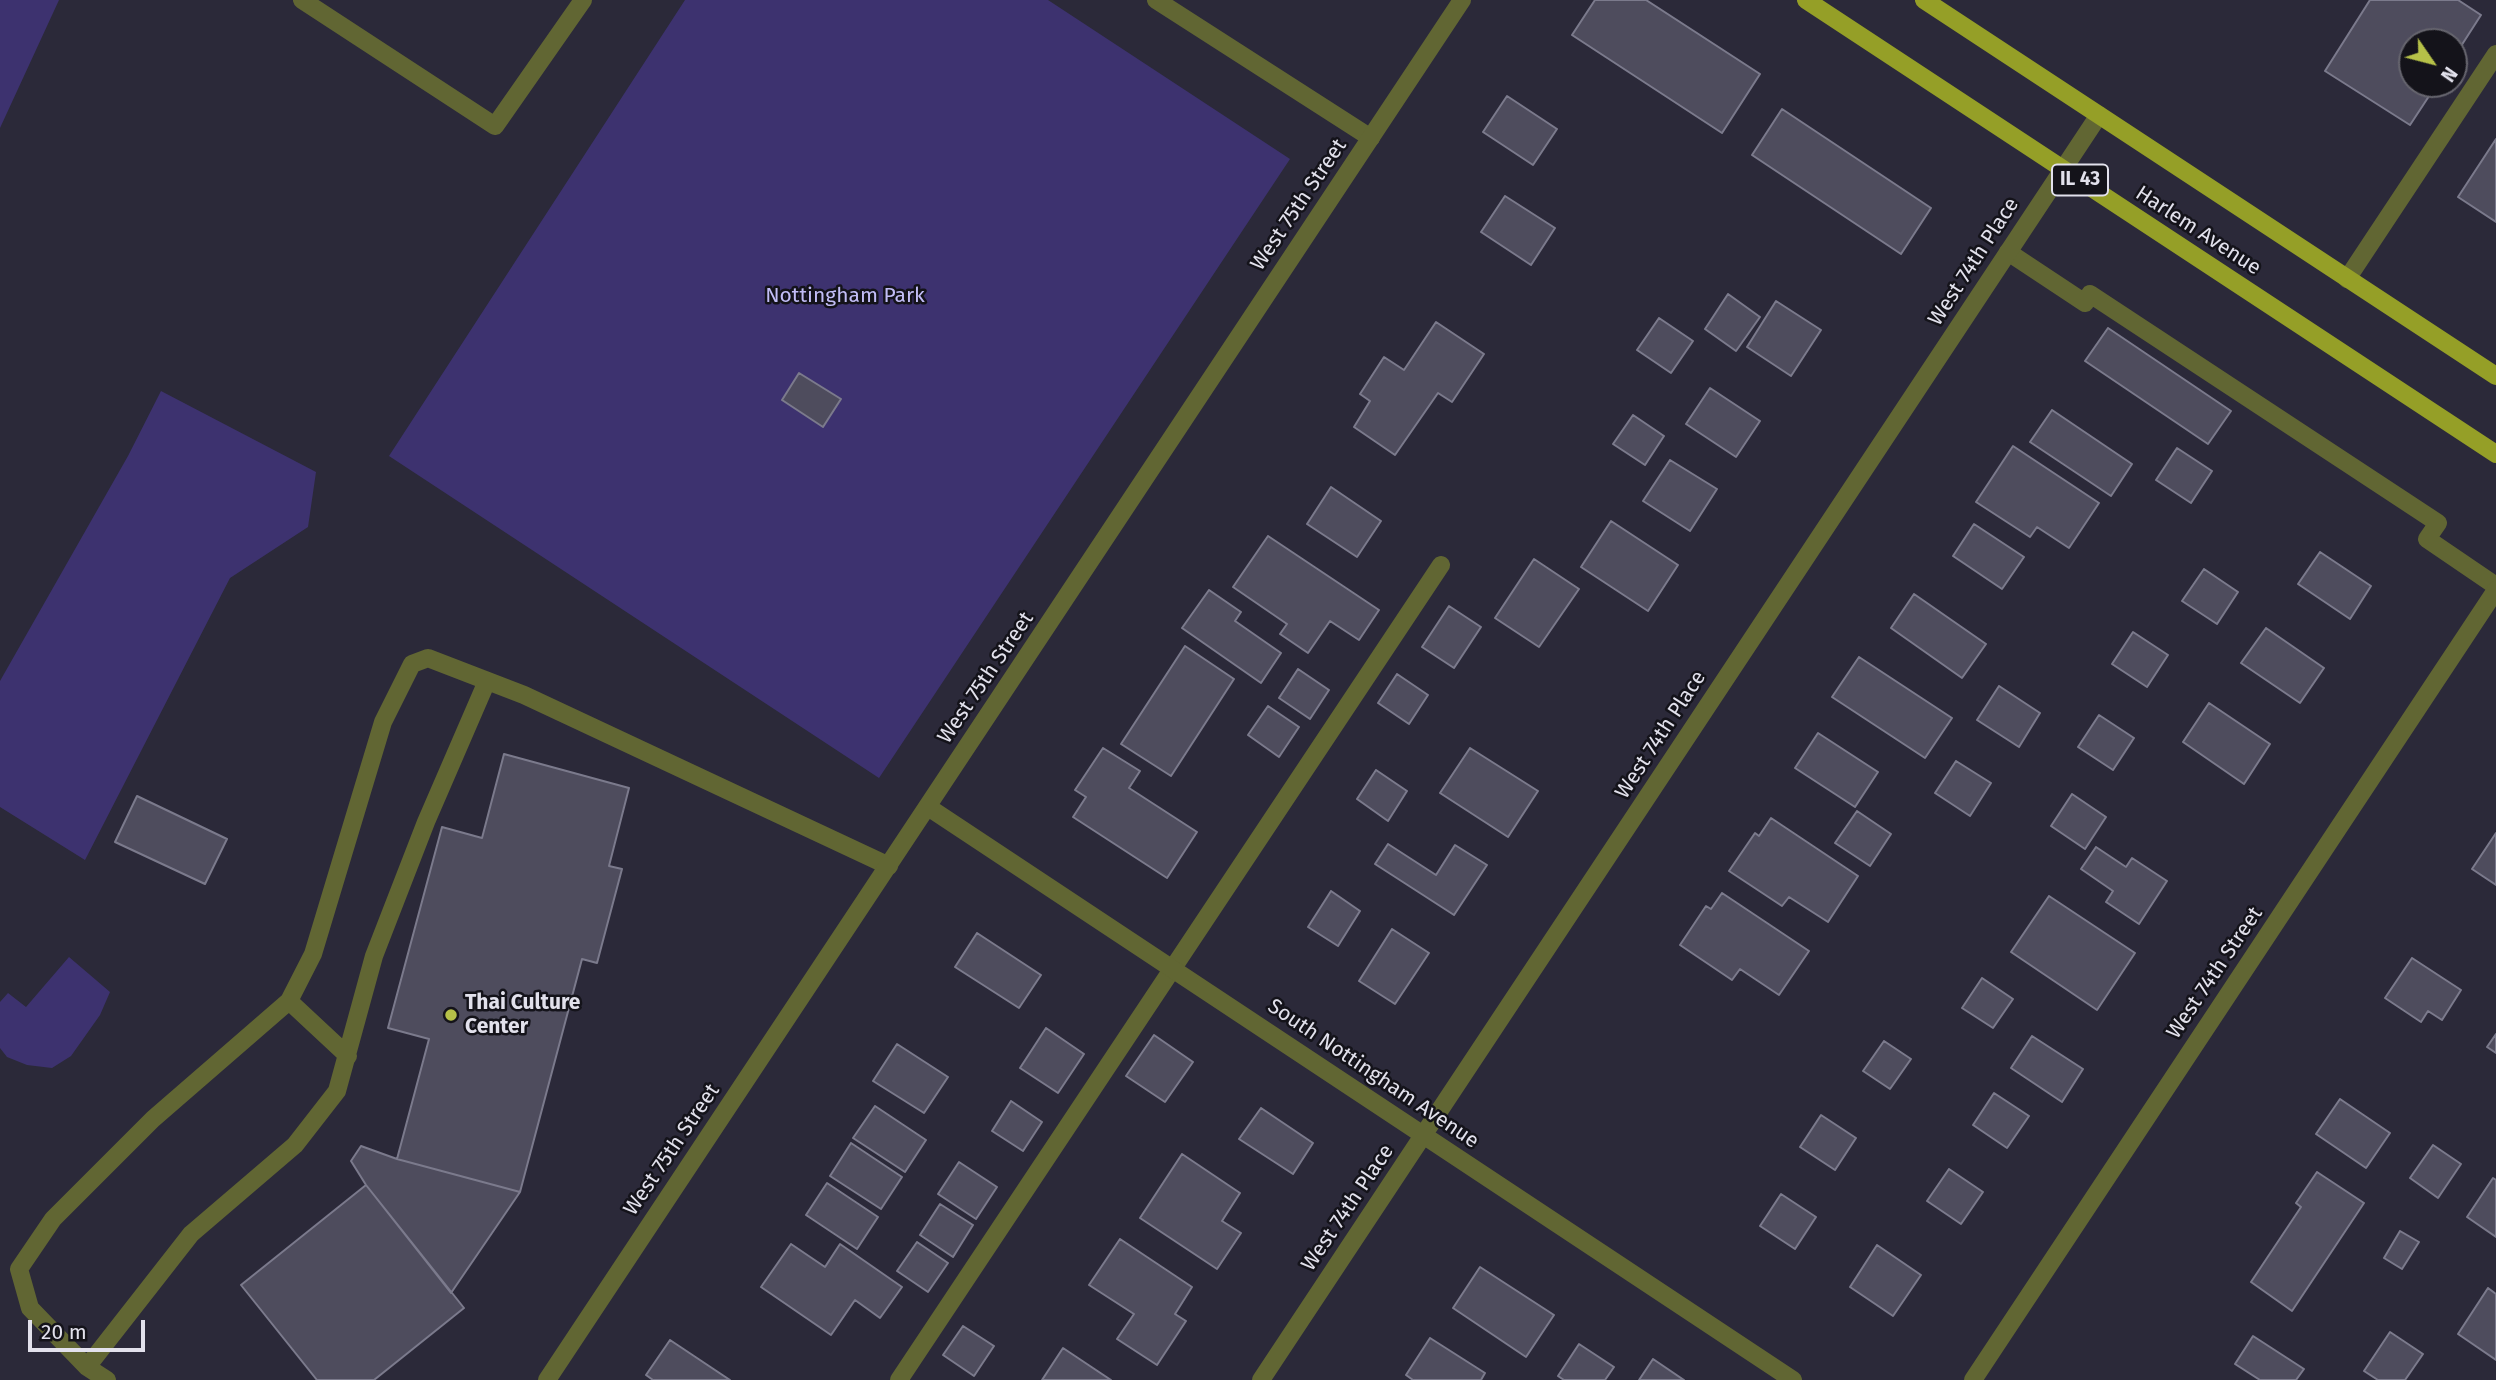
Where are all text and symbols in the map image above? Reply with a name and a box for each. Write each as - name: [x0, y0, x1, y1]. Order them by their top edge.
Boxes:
- north arrow: [2398, 28, 2468, 98]
- text: N: [2436, 62, 2462, 86]
- street label: West 75th Street: [1246, 134, 1352, 276]
- road number: IL 43: [2052, 164, 2108, 196]
- street label: Harlem Avenue: [2131, 181, 2265, 281]
- street label: West 74th Place: [1923, 193, 2025, 331]
- park label: Nottingham Park: [765, 283, 925, 309]
- street label: West 75th Street: [933, 607, 1039, 749]
- street label: West 74th Place: [1610, 666, 1712, 804]
- street label: West 74th Street: [2162, 902, 2268, 1044]
- place label: Thai Culture Center: [465, 990, 580, 1040]
- street label: South Nottingham Avenue: [1263, 994, 1483, 1154]
- marker: Thai Culture Center: [443, 1007, 459, 1023]
- street label: West 75th Street: [619, 1079, 725, 1221]
- street label: West 74th Place: [1296, 1140, 1400, 1276]
- scale bar: [32, 1306, 149, 1350]
- text: 20 m: [41, 1319, 87, 1345]

